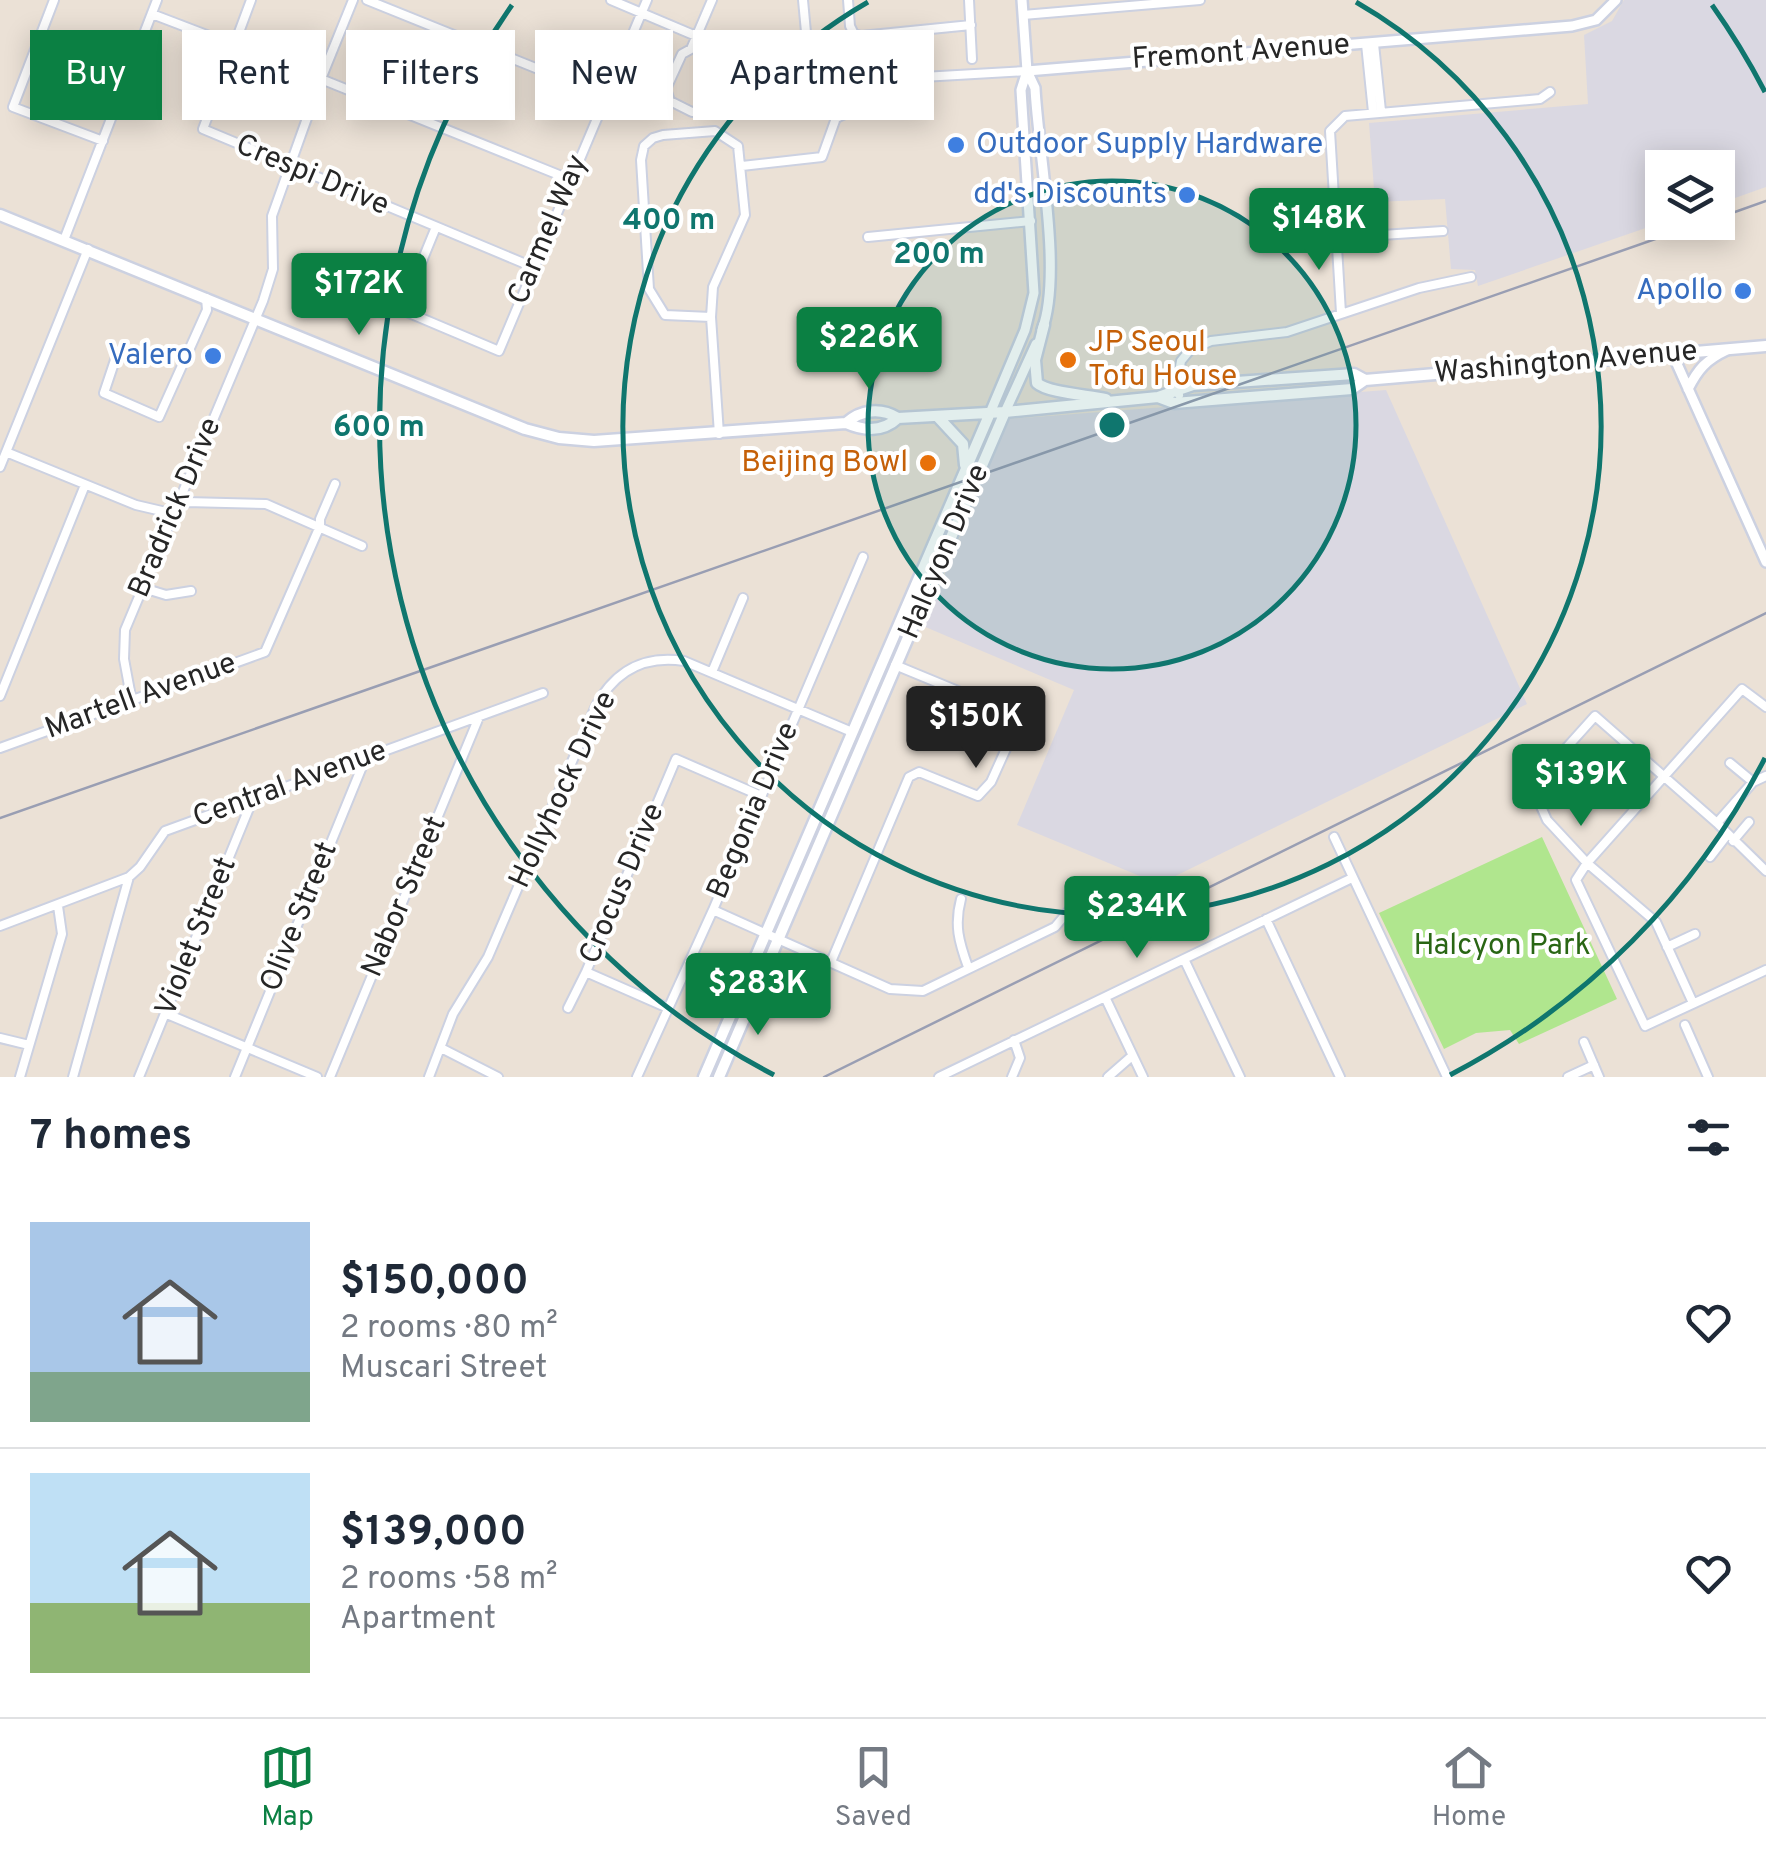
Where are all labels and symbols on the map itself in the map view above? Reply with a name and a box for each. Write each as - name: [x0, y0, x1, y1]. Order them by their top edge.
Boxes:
- street label: Fremont Avenue: [1131, 27, 1351, 79]
- street label: Crespi Drive: [230, 127, 394, 225]
- place label: Outdoor Supply Hardware: [976, 127, 1323, 164]
- marker: Outdoor Supply Hardware: [945, 134, 967, 156]
- street label: Carmel Way: [501, 149, 597, 311]
- place label: dd's Discounts: [973, 177, 1167, 214]
- marker: dd's Discounts: [1176, 184, 1198, 206]
- pin: $148K: [1249, 188, 1389, 273]
- text: 400 m: [623, 203, 715, 240]
- text: 200 m: [893, 237, 985, 274]
- pin: $172K: [289, 253, 429, 338]
- place label: Apollo: [1636, 273, 1723, 310]
- marker: Apollo: [1732, 280, 1754, 302]
- pin: $226K: [799, 307, 939, 392]
- place label: JP Seoul Tofu House: [1088, 325, 1237, 396]
- street label: Washington Avenue: [1433, 333, 1699, 393]
- place label: Valero: [108, 338, 193, 375]
- marker: Valero: [202, 345, 224, 367]
- marker: JP Seoul Tofu House: [1057, 349, 1079, 371]
- centre of rings: [1094, 407, 1130, 443]
- text: 600 m: [333, 410, 425, 447]
- street label: Bradrick Drive: [121, 412, 231, 604]
- place label: Beijing Bowl: [741, 445, 908, 482]
- marker: Beijing Bowl: [917, 452, 939, 474]
- street label: Halcyon Drive: [892, 459, 998, 645]
- street label: Martell Avenue: [40, 645, 242, 749]
- street label: Hollyhock Drive: [502, 686, 626, 894]
- pin: $150K: [906, 686, 1046, 771]
- street label: Begonia Drive: [700, 717, 808, 905]
- street label: Central Avenue: [188, 733, 392, 837]
- pin: $139K: [1511, 744, 1651, 829]
- street label: Crocus Drive: [572, 798, 674, 970]
- street label: Nabor Street: [354, 811, 456, 983]
- street label: Olive Street: [253, 837, 347, 997]
- street label: Violet Street: [148, 852, 246, 1022]
- pin: $234K: [1067, 876, 1207, 961]
- park label: Halcyon Park: [1413, 928, 1591, 965]
- pin: $283K: [688, 953, 828, 1038]

